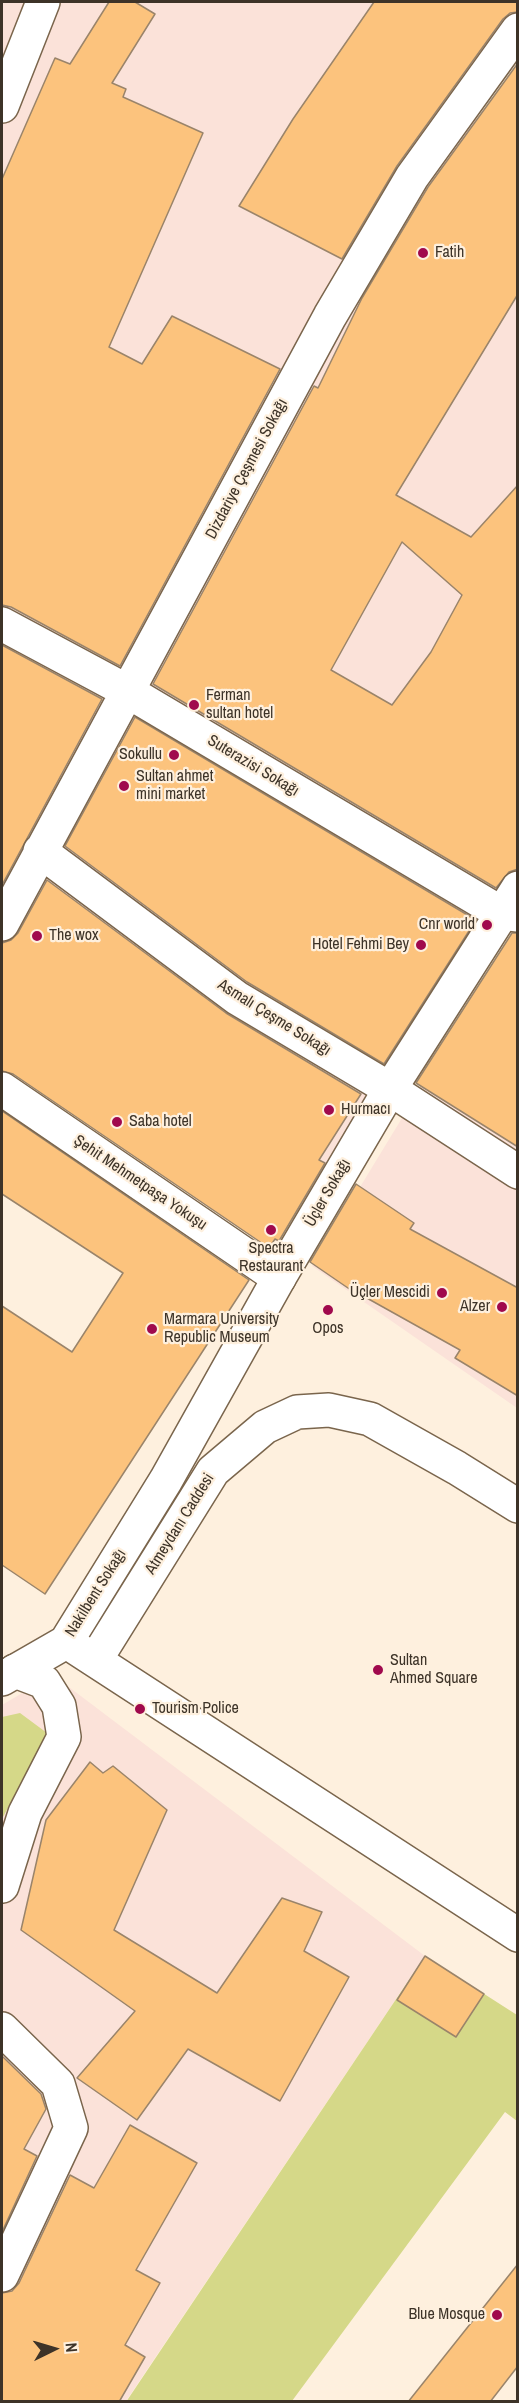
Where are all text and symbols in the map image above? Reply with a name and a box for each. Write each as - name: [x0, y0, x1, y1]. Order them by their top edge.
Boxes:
- place label: Fatih: [435, 243, 464, 263]
- marker: Fatih: [416, 246, 430, 260]
- street label: Dizdariye Çeşmesi Sokağı: [202, 396, 292, 542]
- place label: Ferman sultan hotel: [206, 686, 273, 724]
- marker: Ferman sultan hotel: [187, 698, 201, 712]
- street label: Suterazisi Sokağı: [204, 731, 302, 801]
- place label: Sokullu: [119, 745, 162, 765]
- marker: Sokullu: [167, 748, 181, 762]
- place label: Sultan ahmet mini market: [136, 767, 213, 805]
- marker: Sultan ahmet mini market: [117, 779, 131, 793]
- place label: Cnr world: [419, 915, 475, 935]
- marker: Cnr world: [480, 918, 494, 932]
- place label: The wox: [49, 926, 99, 946]
- marker: The wox: [30, 929, 44, 943]
- place label: Hotel Fehmi Bey: [312, 935, 409, 955]
- marker: Hotel Fehmi Bey: [414, 938, 428, 952]
- street label: Asmalı Çeşme Sokağı: [214, 975, 334, 1061]
- place label: Hurmacı: [341, 1100, 391, 1120]
- marker: Hurmacı: [322, 1103, 336, 1117]
- place label: Saba hotel: [129, 1112, 192, 1132]
- marker: Saba hotel: [110, 1115, 124, 1129]
- street label: Şehit Mehmetpaşa Yokuşu: [70, 1131, 210, 1235]
- street label: Üçler Sokağı: [301, 1156, 355, 1230]
- marker: Spectra Restaurant: [264, 1223, 278, 1237]
- place label: Spectra Restaurant: [239, 1239, 303, 1277]
- place label: Üçler Mescidi: [350, 1283, 430, 1303]
- marker: Üçler Mescidi: [435, 1286, 449, 1300]
- place label: Alzer: [460, 1297, 490, 1317]
- marker: Alzer: [495, 1300, 509, 1314]
- marker: Opos: [321, 1303, 335, 1317]
- place label: Marmara University Republic Museum: [164, 1310, 279, 1348]
- place label: Opos: [312, 1319, 344, 1339]
- marker: Marmara University Republic Museum: [145, 1322, 159, 1336]
- street label: Atmeydanı Caddesi: [141, 1470, 219, 1578]
- street label: Nakilbent Sokağı: [61, 1546, 131, 1640]
- place label: Sultan Ahmed Square: [390, 1651, 478, 1689]
- marker: Sultan Ahmed Square: [371, 1663, 385, 1677]
- place label: Tourism Police: [152, 1699, 239, 1719]
- marker: Tourism Police: [133, 1702, 147, 1716]
- place label: Blue Mosque: [408, 2305, 485, 2325]
- marker: Blue Mosque: [490, 2308, 504, 2322]
- north arrow: [24, 2319, 84, 2379]
- text: N: [61, 2342, 83, 2353]

